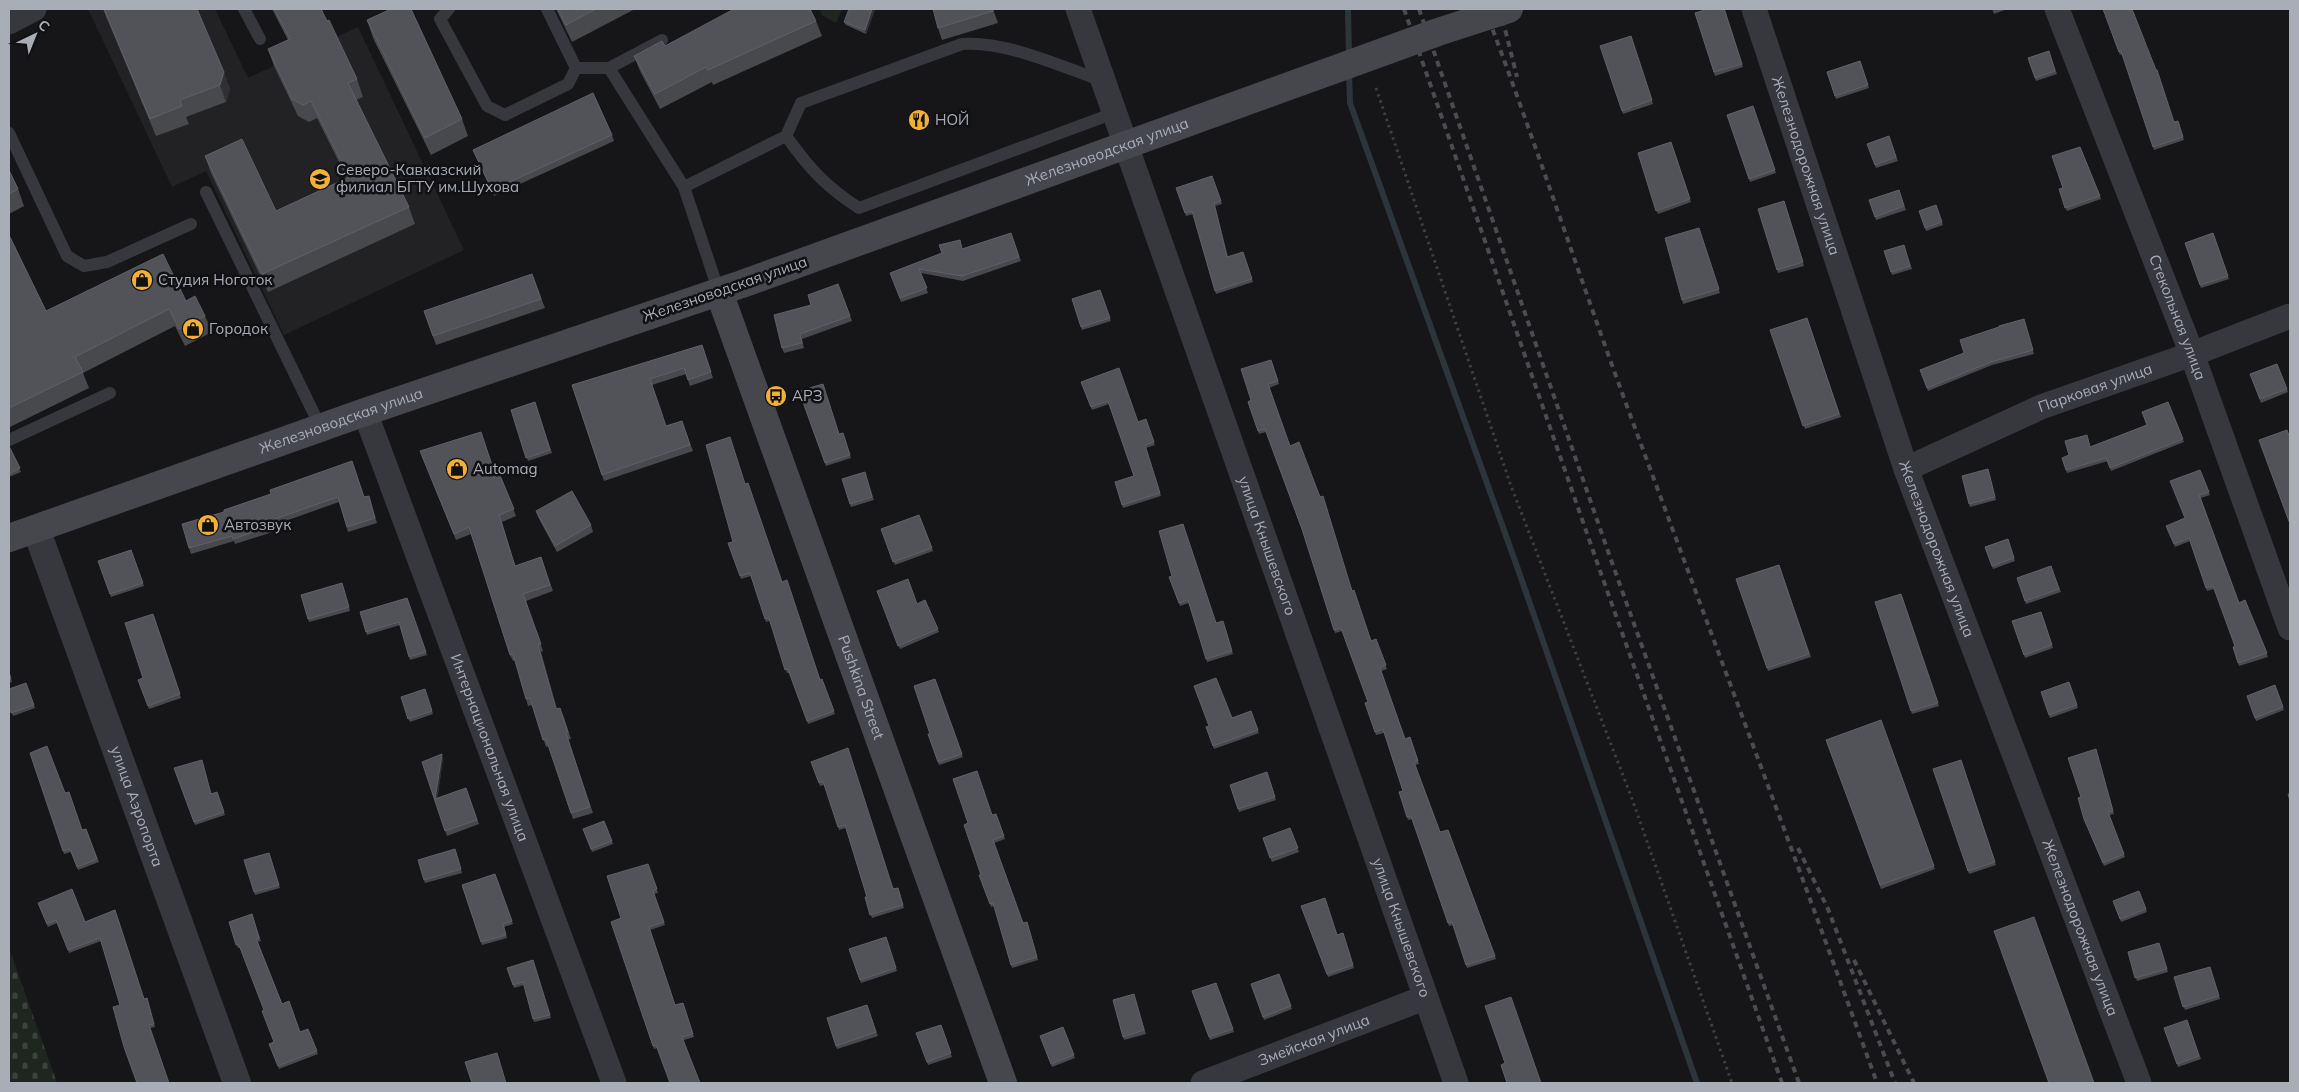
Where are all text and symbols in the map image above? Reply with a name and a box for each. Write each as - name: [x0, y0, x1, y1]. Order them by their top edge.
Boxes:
- north arrow: [10, 10, 60, 60]
- text: С: [34, 16, 54, 35]
- street label: Железнодорожная улица: [1768, 73, 1845, 258]
- restaurant icon: НОЙ: [907, 108, 931, 132]
- place label: НОЙ: [935, 110, 969, 129]
- street label: Железноводская улица: [1022, 113, 1191, 190]
- place label: Северо-Кавказский филиал БГТУ им.Шухова: [336, 160, 519, 196]
- school or university icon: Северо-Кавказский филиал БГТУ им.Шухова: [308, 167, 332, 191]
- street label: Железноводская улица: [640, 251, 809, 326]
- street label: Стекольная улица: [2145, 252, 2211, 383]
- shop icon: Студия Ноготок: [130, 268, 154, 292]
- place label: Студия Ноготок: [158, 270, 273, 289]
- shop icon: Городок: [181, 317, 205, 341]
- place label: Городок: [209, 319, 269, 338]
- street label: Парковая улица: [2035, 359, 2155, 416]
- street label: Железноводская улица: [256, 383, 425, 458]
- bus stop icon: АРЗ: [764, 384, 788, 408]
- place label: АРЗ: [792, 386, 823, 405]
- shop icon: Automag: [445, 457, 469, 481]
- street label: Железнодорожная улица: [1895, 458, 1979, 640]
- place label: Automag: [473, 459, 538, 478]
- street label: улица Кнышевского: [1234, 473, 1301, 618]
- shop icon: Автозвук: [196, 513, 220, 537]
- place label: Автозвук: [224, 515, 292, 534]
- street label: Pushkina Street: [834, 633, 889, 742]
- street label: Интернациональная улица: [447, 651, 533, 844]
- street label: улица Аэропорта: [106, 743, 168, 869]
- street label: Железнодорожная улица: [2038, 836, 2123, 1018]
- street label: улица Кнышевского: [1369, 855, 1435, 1000]
- street label: Змейская улица: [1255, 1010, 1372, 1070]

